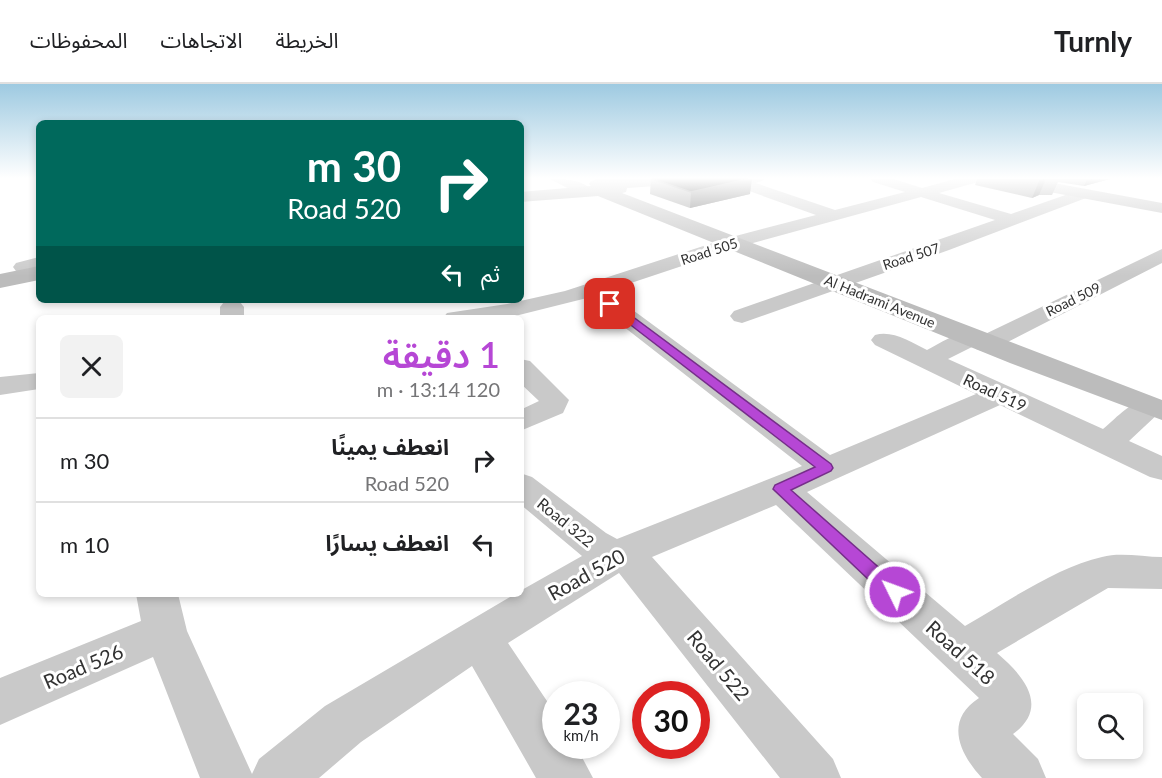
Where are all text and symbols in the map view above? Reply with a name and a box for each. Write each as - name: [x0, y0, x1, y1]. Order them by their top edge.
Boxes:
- text: Turnly: [1054, 24, 1132, 58]
- text: المحفوظات: [30, 27, 127, 52]
- text: الاتجاهات: [160, 27, 242, 52]
- text: الخريطة: [275, 27, 338, 52]
- text: 30 m: [307, 141, 401, 191]
- icon: right: [422, 144, 500, 222]
- text: Road 520: [287, 192, 401, 225]
- street label: Road 505: [678, 234, 740, 268]
- street label: Road 507: [880, 239, 942, 273]
- icon: left: [436, 258, 469, 291]
- text: ثم: [481, 260, 500, 287]
- street label: Al Hadrami Avenue: [822, 271, 938, 331]
- pin: [584, 278, 635, 329]
- street label: Road 509: [1043, 278, 1103, 320]
- icon: arrive: [593, 287, 626, 320]
- text: 1 دقيقة: [383, 332, 500, 376]
- button: close: [60, 335, 123, 398]
- street label: Road 519: [960, 369, 1030, 415]
- text: 120 m · 13:14: [377, 377, 500, 401]
- text: انعطف يمينًا: [331, 433, 449, 460]
- icon: right: [467, 444, 500, 477]
- text: 30 m: [60, 447, 109, 474]
- text: Road 520: [365, 471, 449, 495]
- street label: Road 322: [534, 493, 598, 551]
- icon: left: [467, 528, 500, 561]
- text: انعطف يسارًا: [325, 529, 449, 556]
- text: 10 m: [60, 531, 109, 558]
- street label: Road 520: [543, 543, 629, 605]
- position arrow: [863, 560, 927, 624]
- street label: Road 518: [922, 615, 1000, 689]
- street label: Road 522: [683, 625, 755, 705]
- street label: Road 526: [40, 638, 126, 694]
- speed limit sign: 30: [632, 681, 710, 759]
- map controls: [1077, 693, 1143, 759]
- button: search: [1077, 693, 1143, 759]
- text: 23: [564, 695, 598, 731]
- text: km/h: [563, 726, 599, 744]

